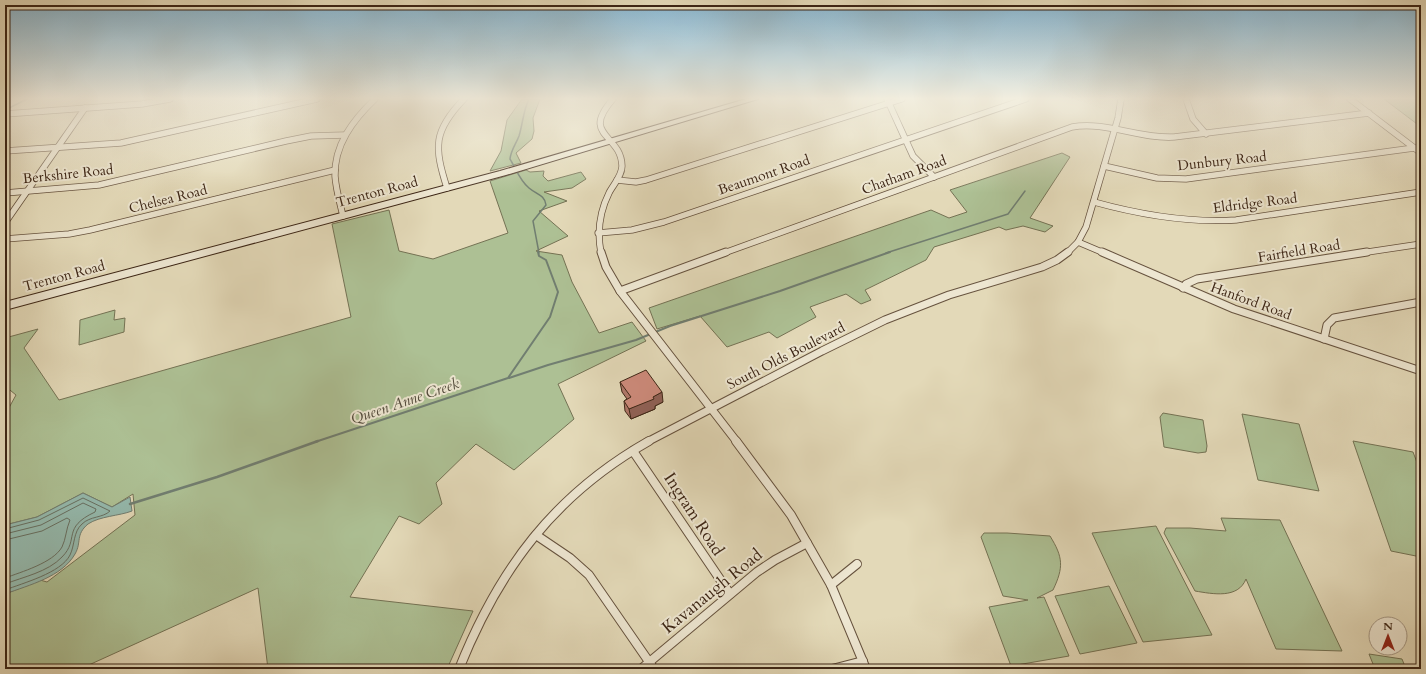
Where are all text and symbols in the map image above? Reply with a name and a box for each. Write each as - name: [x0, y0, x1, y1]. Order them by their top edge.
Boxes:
- street label: Dunbury Road: [1177, 147, 1268, 175]
- street label: Beaumont Road: [716, 150, 813, 200]
- street label: Chatham Road: [859, 151, 950, 199]
- street label: Berkshire Road: [22, 160, 115, 188]
- street label: Trenton Road: [334, 172, 421, 212]
- street label: Chelsea Road: [127, 180, 210, 218]
- street label: Eldridge Road: [1212, 188, 1299, 218]
- street label: Fairfield Road: [1257, 235, 1342, 267]
- street label: Trenton Road: [21, 256, 108, 296]
- street label: Hanford Road: [1208, 278, 1295, 325]
- street label: South Olds Boulevard: [724, 318, 849, 394]
- water label: Queen Anne Creek: [348, 373, 462, 429]
- street label: Ingram Road: [659, 468, 729, 560]
- street label: Kavanaugh Road: [657, 543, 767, 639]
- north arrow: [1368, 616, 1408, 656]
- text: N: [1383, 619, 1393, 634]

